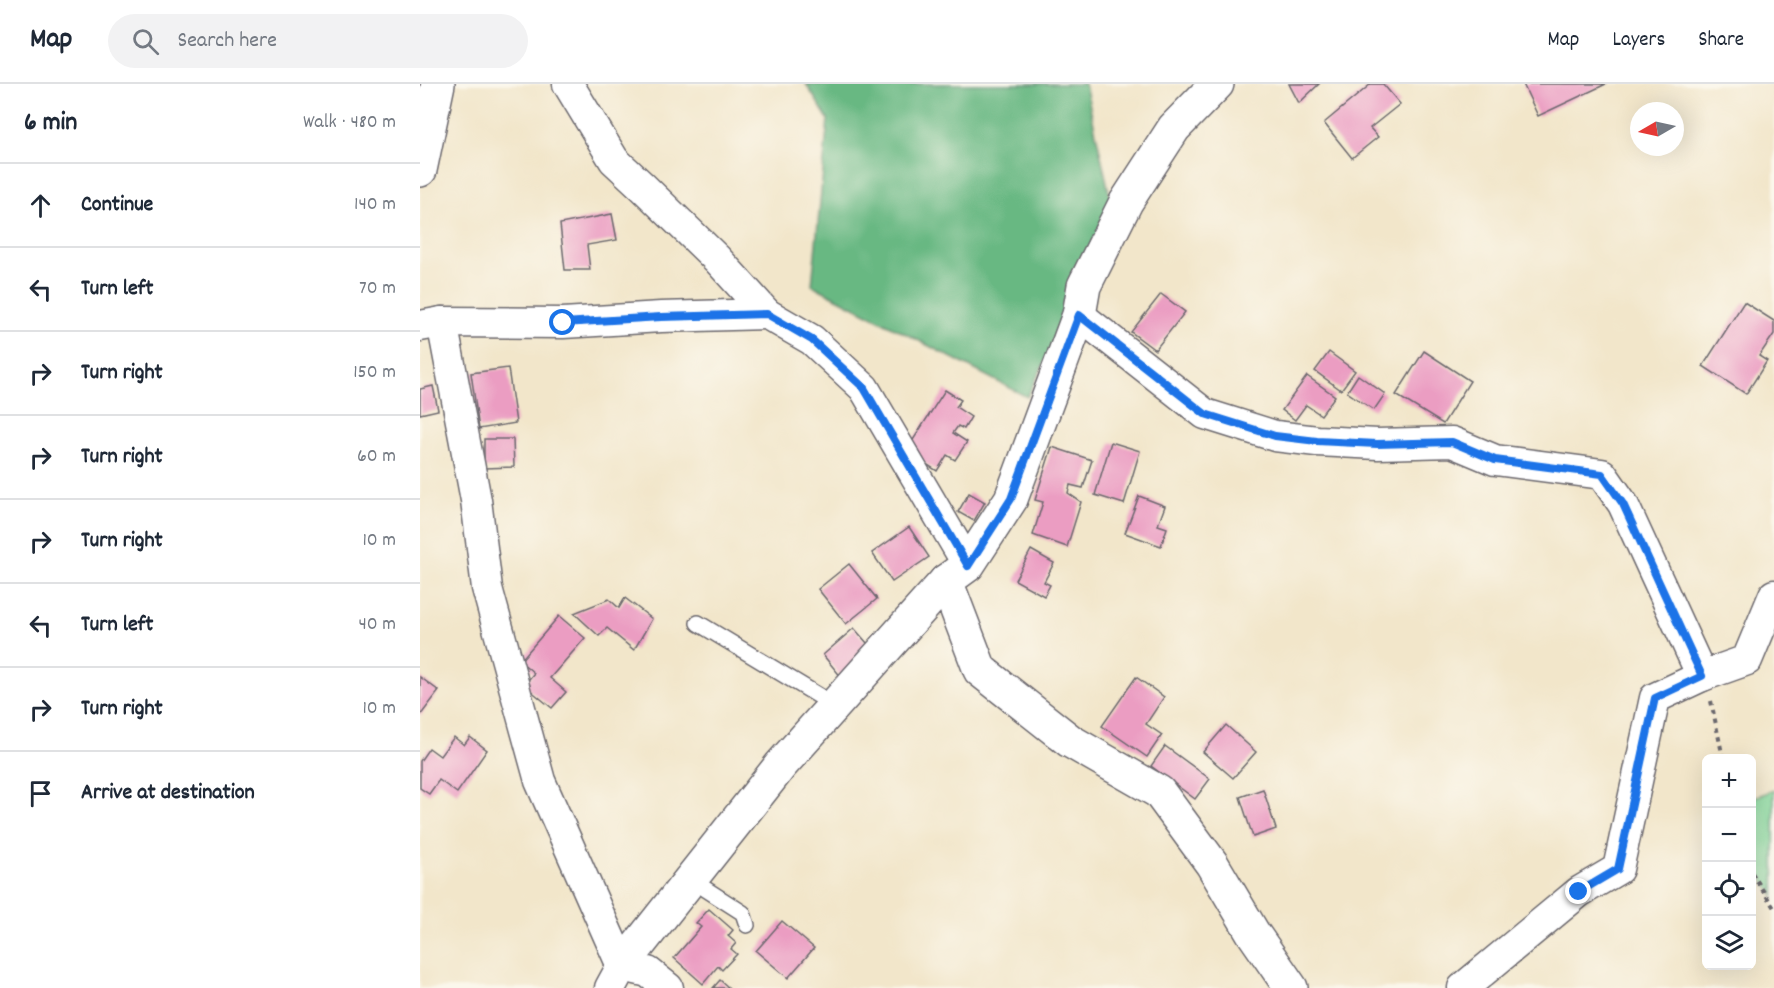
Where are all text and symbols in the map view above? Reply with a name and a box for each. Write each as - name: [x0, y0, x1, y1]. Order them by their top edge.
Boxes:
- search box: [108, 14, 528, 68]
- text: Map: [30, 21, 72, 61]
- icon: search: [129, 25, 162, 58]
- text: Search here: [177, 26, 277, 57]
- text: Map: [1548, 26, 1579, 56]
- text: Layers: [1612, 26, 1665, 56]
- text: Share: [1698, 26, 1744, 56]
- north arrow: [1630, 102, 1684, 156]
- text: 6 min: [24, 105, 77, 142]
- text: Walk · 480 m: [303, 109, 396, 137]
- icon: ahead: [24, 189, 57, 222]
- text: Continue: [81, 190, 153, 221]
- text: 140 m: [354, 191, 396, 219]
- icon: left: [24, 273, 57, 306]
- text: Turn left: [81, 274, 153, 305]
- text: 70 m: [359, 275, 396, 303]
- route start: [549, 309, 575, 335]
- icon: right: [24, 357, 57, 390]
- text: Turn right: [81, 358, 163, 389]
- text: 150 m: [353, 359, 396, 387]
- icon: right: [24, 441, 57, 474]
- text: Turn right: [81, 442, 163, 473]
- text: 60 m: [357, 443, 396, 471]
- icon: right: [24, 525, 57, 558]
- text: Turn right: [81, 526, 163, 557]
- text: 10 m: [362, 527, 396, 555]
- icon: left: [24, 609, 57, 642]
- text: Turn left: [81, 610, 153, 641]
- text: 40 m: [358, 611, 396, 639]
- icon: right: [24, 693, 57, 726]
- text: Turn right: [81, 694, 163, 725]
- text: 10 m: [362, 695, 396, 723]
- map controls: [1702, 754, 1756, 970]
- button: +: [1702, 754, 1756, 808]
- icon: arrive: [24, 777, 57, 810]
- text: Arrive at destination: [81, 778, 255, 809]
- button: −: [1702, 808, 1756, 862]
- button: locate: [1702, 862, 1756, 916]
- route end: [1565, 878, 1591, 904]
- button: layers: [1702, 916, 1756, 970]

